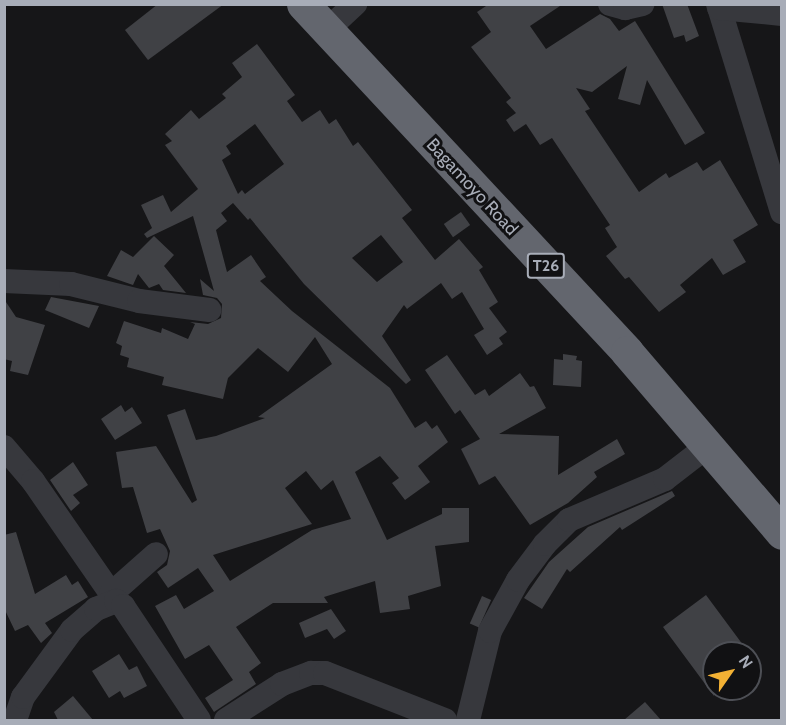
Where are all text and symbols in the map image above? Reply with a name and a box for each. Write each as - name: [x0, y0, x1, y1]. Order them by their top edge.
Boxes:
- street label: Bagamoyo Road: [422, 134, 522, 240]
- road number: T26: [526, 253, 566, 279]
- north arrow: [702, 641, 762, 701]
- text: N: [735, 652, 757, 672]

